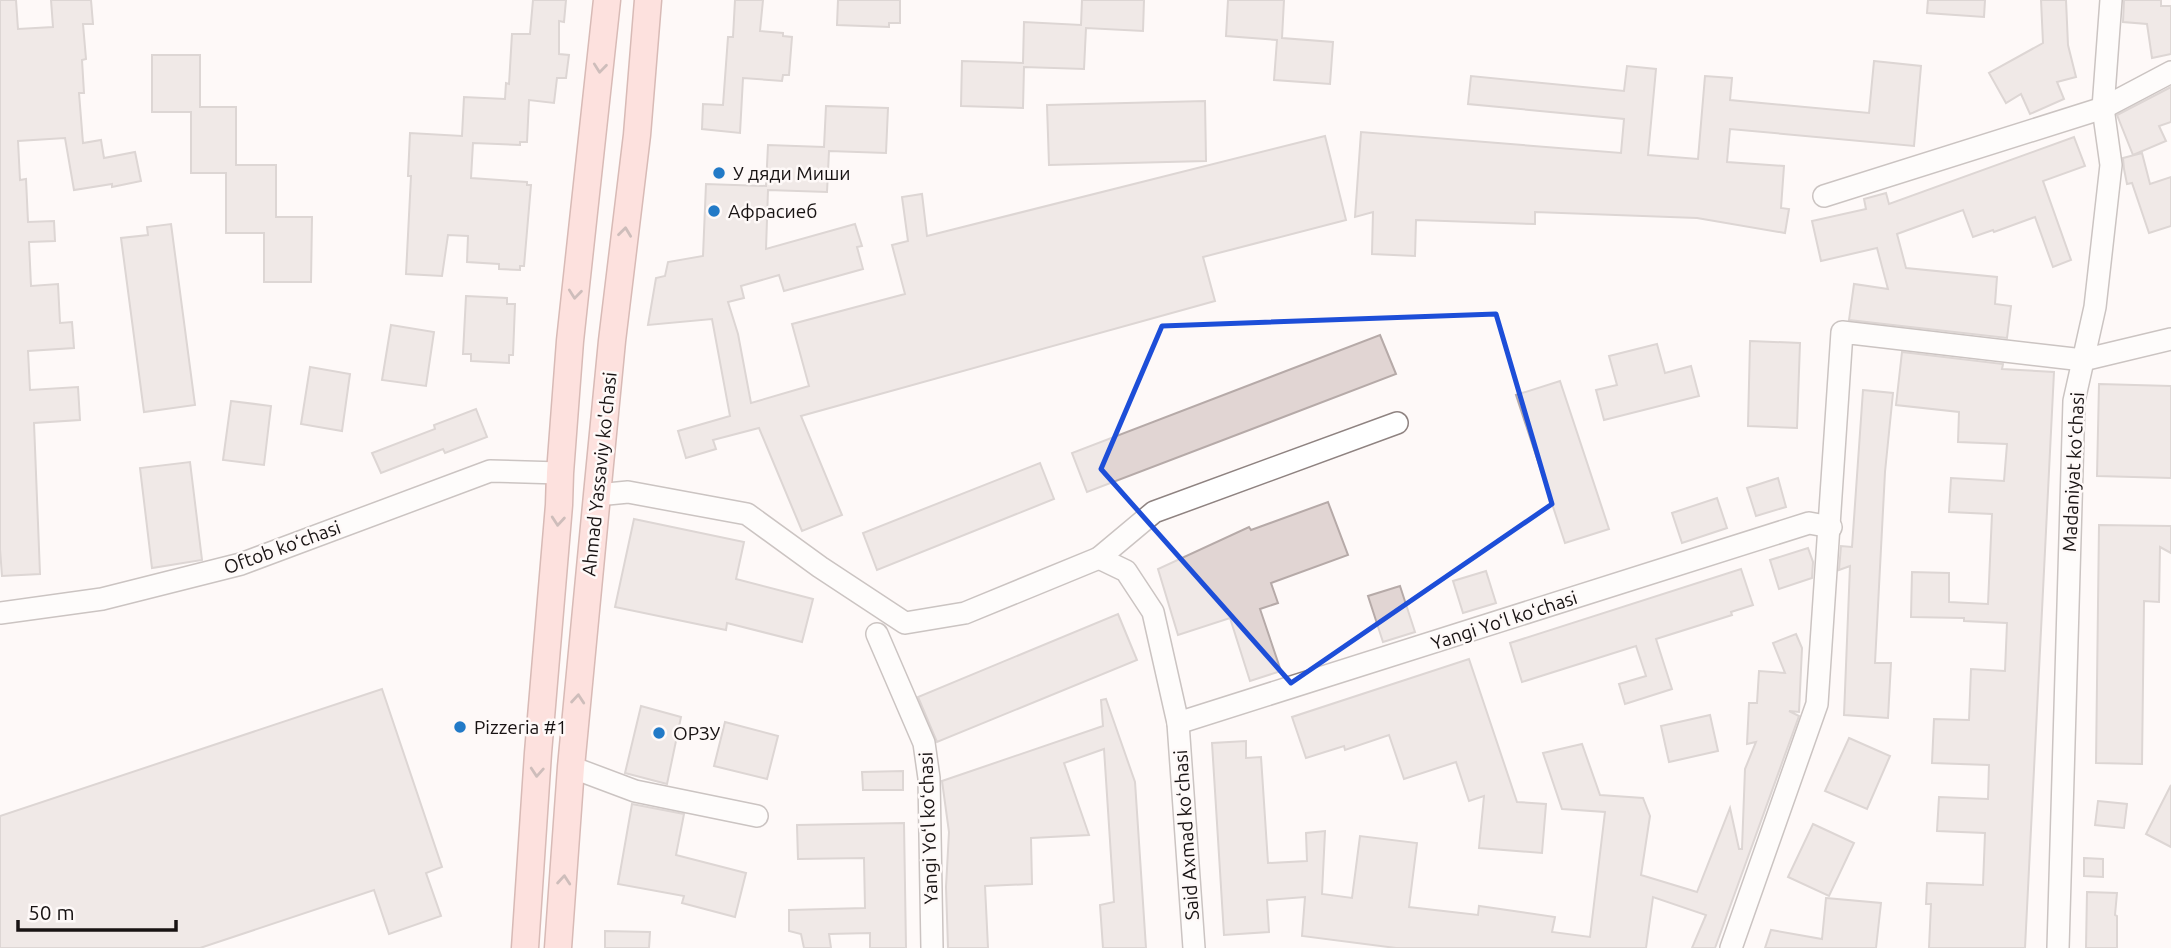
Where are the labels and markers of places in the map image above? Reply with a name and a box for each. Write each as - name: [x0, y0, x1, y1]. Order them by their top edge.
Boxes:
- place label: У дяди Миши: [733, 162, 851, 184]
- marker: У дяди Миши: [711, 165, 727, 181]
- place label: Афрасиеб: [728, 200, 817, 222]
- marker: Афрасиеб: [706, 203, 722, 219]
- place label: Pizzeria #1: [474, 716, 567, 738]
- marker: Pizzeria #1: [452, 719, 468, 735]
- place label: ОРЗУ: [673, 722, 721, 744]
- marker: ОРЗУ: [651, 725, 667, 741]

